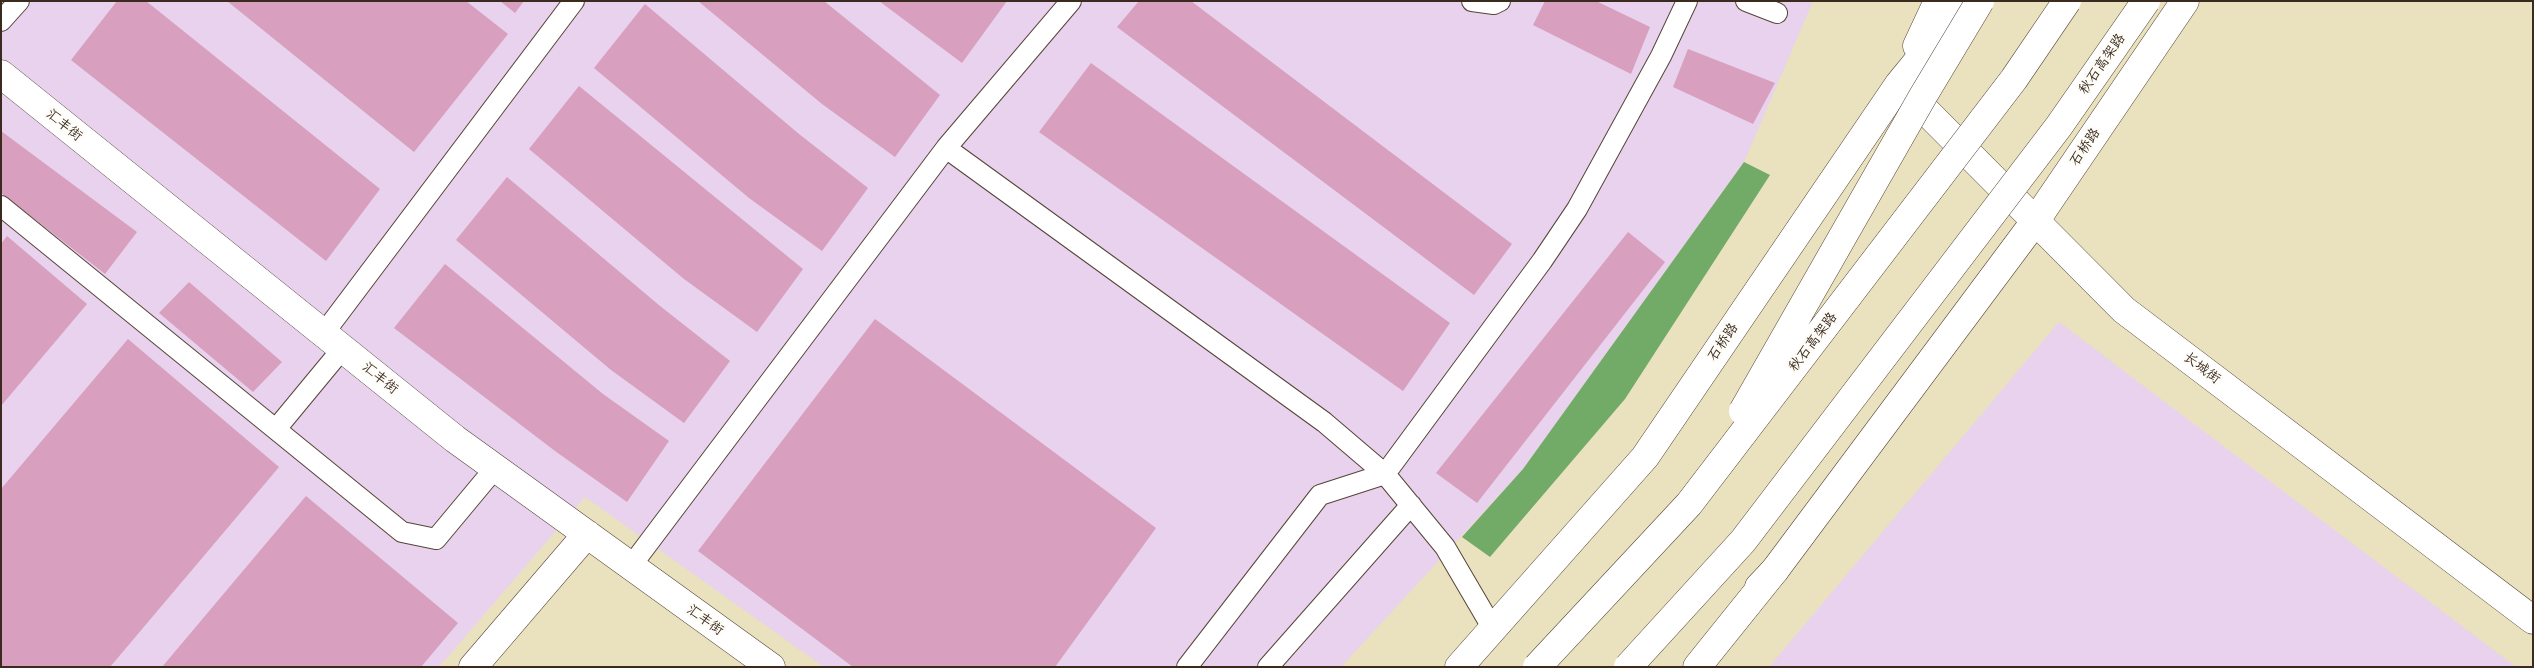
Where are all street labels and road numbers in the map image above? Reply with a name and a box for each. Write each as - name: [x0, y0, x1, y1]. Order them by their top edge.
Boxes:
- street label: 秋石高架路: [2075, 31, 2129, 97]
- street label: 汇丰街: [42, 105, 86, 145]
- street label: 石桥路: [2066, 125, 2104, 169]
- street label: 秋石高架路: [1785, 309, 1841, 375]
- street label: 石桥路: [1704, 320, 1742, 364]
- street label: 长城街: [2180, 349, 2224, 387]
- street label: 汇丰街: [358, 358, 402, 398]
- street label: 汇丰街: [683, 601, 727, 639]

